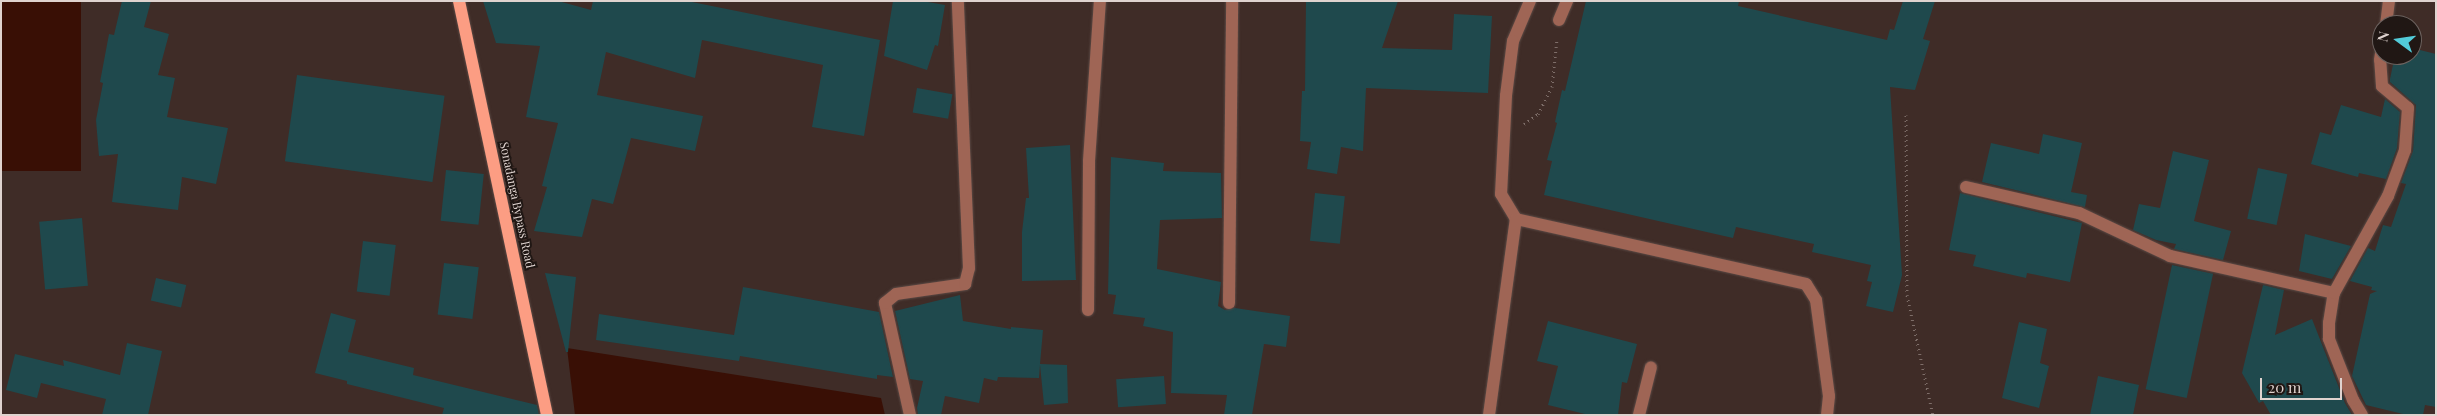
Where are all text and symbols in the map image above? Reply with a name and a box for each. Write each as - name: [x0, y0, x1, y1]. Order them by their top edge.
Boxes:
- north arrow: [2372, 15, 2422, 65]
- text: N: [2372, 29, 2393, 44]
- street label: Sonadanga Bypass Road: [497, 141, 537, 269]
- scale bar: [2262, 368, 2344, 400]
- text: 20 m: [2268, 377, 2301, 397]

